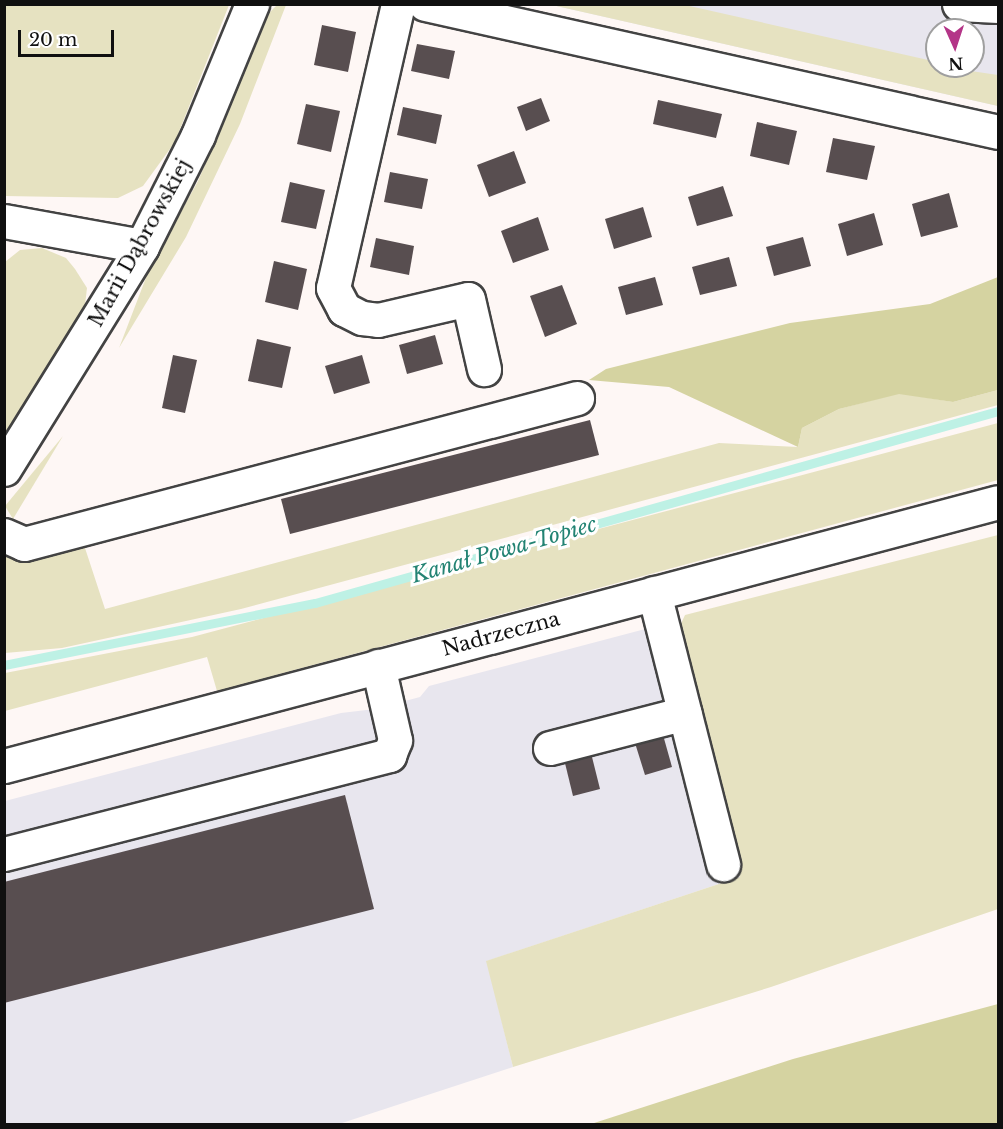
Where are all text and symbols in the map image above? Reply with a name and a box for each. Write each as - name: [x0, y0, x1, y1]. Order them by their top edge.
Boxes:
- scale bar: [21, 18, 117, 56]
- north arrow: [925, 18, 985, 78]
- text: 20 m: [29, 29, 77, 51]
- text: N: [948, 54, 964, 74]
- street label: Marii Dąbrowskiej: [84, 155, 196, 331]
- water label: Kanał Powa-Topiec: [408, 511, 600, 589]
- street label: Nadrzeczna: [440, 607, 562, 661]

